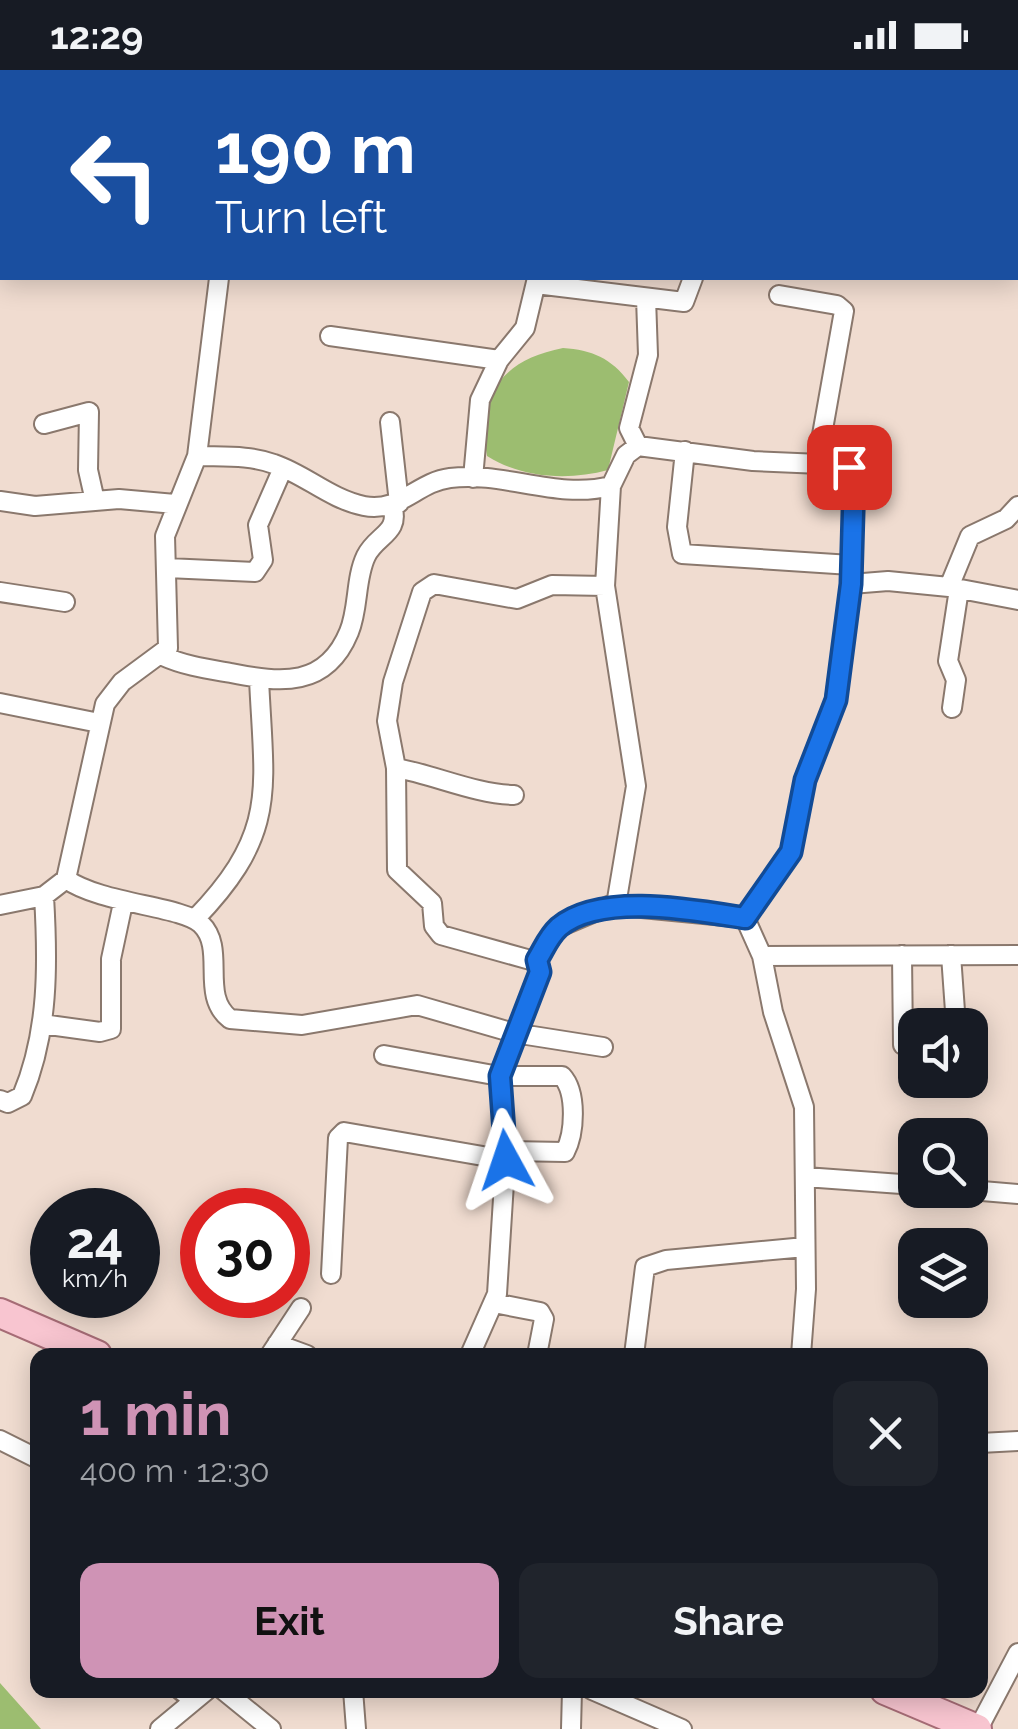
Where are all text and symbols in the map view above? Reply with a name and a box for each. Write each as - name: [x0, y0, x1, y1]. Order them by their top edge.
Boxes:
- text: 12:29: [50, 13, 143, 58]
- text: 190 m: [215, 107, 416, 189]
- icon: left: [50, 110, 180, 240]
- text: Turn left: [215, 191, 387, 244]
- pin: [807, 425, 892, 510]
- icon: arrive: [822, 440, 877, 495]
- map controls: [898, 1008, 988, 1318]
- button: sound: [898, 1008, 988, 1098]
- position arrow: [454, 1108, 558, 1212]
- button: search: [898, 1118, 988, 1208]
- speed limit sign: 30: [180, 1188, 310, 1318]
- text: 24: [67, 1211, 123, 1270]
- button: layers: [898, 1228, 988, 1318]
- text: km/h: [62, 1263, 128, 1293]
- text: 1 min: [80, 1379, 231, 1449]
- button: close: [833, 1381, 938, 1486]
- text: 400 m · 12:30: [80, 1452, 270, 1489]
- button: Exit: [80, 1563, 499, 1678]
- button: Share: [519, 1563, 938, 1678]

